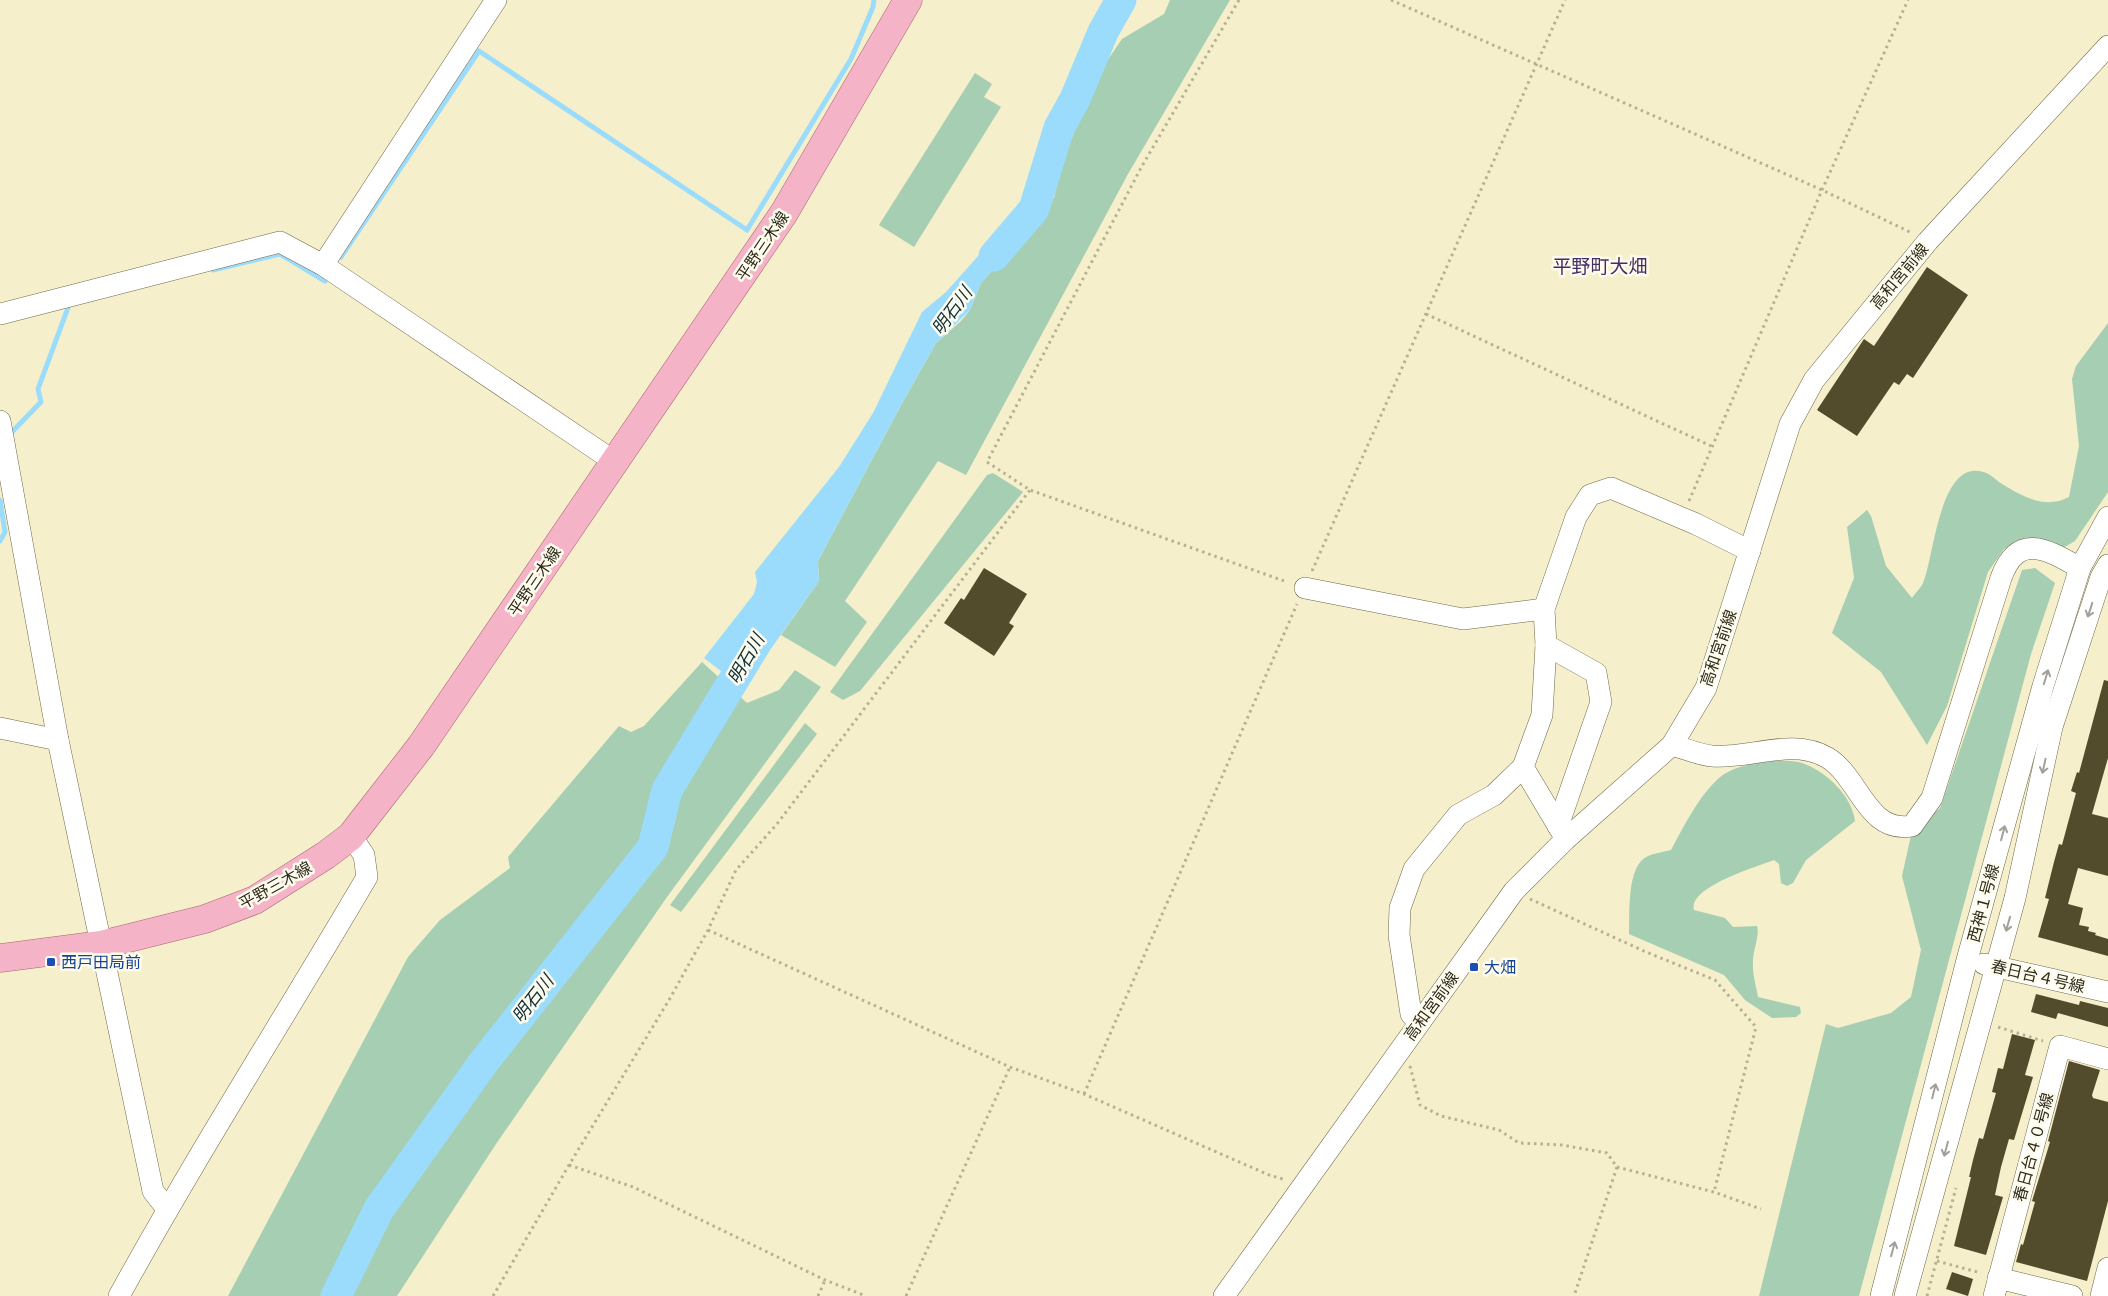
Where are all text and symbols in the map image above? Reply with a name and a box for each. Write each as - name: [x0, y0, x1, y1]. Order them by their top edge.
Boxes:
- street label: 平野三木線: [732, 208, 793, 285]
- street label: 高和宮前線: [1866, 240, 1932, 313]
- district label: 平野町大畑: [1552, 255, 1648, 278]
- water label: 明石川: [927, 281, 978, 339]
- street label: 平野三木線: [504, 543, 565, 620]
- one-way arrow: [2085, 602, 2095, 618]
- street label: 高和宮前線: [1696, 607, 1740, 689]
- water label: 明石川: [723, 628, 770, 688]
- one-way arrow: [2042, 669, 2052, 685]
- one-way arrow: [2039, 758, 2048, 774]
- one-way arrow: [1998, 825, 2008, 841]
- street label: 平野三木線: [236, 858, 315, 913]
- street label: 西神１号線: [1964, 862, 2003, 944]
- one-way arrow: [2003, 916, 2012, 932]
- place label: 西戸田局前: [61, 953, 141, 972]
- marker: 西戸田局前: [45, 956, 57, 968]
- street label: 春日台４号線: [1989, 956, 2087, 997]
- place label: 大畑: [1484, 958, 1516, 977]
- marker: 大畑: [1468, 961, 1480, 973]
- street label: 高和宮前線: [1400, 968, 1463, 1044]
- water label: 明石川: [508, 969, 560, 1027]
- one-way arrow: [1929, 1084, 1939, 1100]
- street label: 春日台４０号線: [2010, 1091, 2057, 1204]
- one-way arrow: [1941, 1140, 1950, 1156]
- one-way arrow: [1889, 1241, 1898, 1257]

